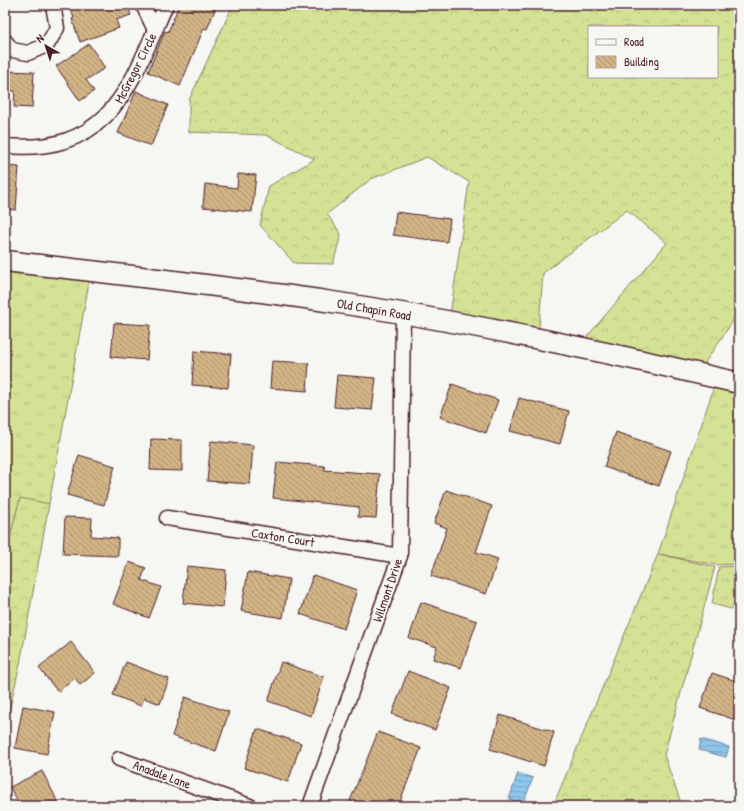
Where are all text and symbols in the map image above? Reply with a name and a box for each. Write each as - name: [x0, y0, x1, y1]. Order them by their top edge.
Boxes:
- north arrow: [26, 26, 66, 66]
- legend: [588, 26, 718, 78]
- street label: McGregor Circle: [110, 30, 160, 106]
- text: N: [33, 31, 46, 46]
- text: Road: [624, 33, 644, 50]
- text: Building: [624, 53, 659, 70]
- street label: Old Chapin Road: [335, 294, 413, 324]
- street label: Caxton Court: [250, 523, 316, 551]
- street label: Wilmont Drive: [368, 556, 406, 624]
- street label: Anadale Lane: [131, 755, 193, 793]

